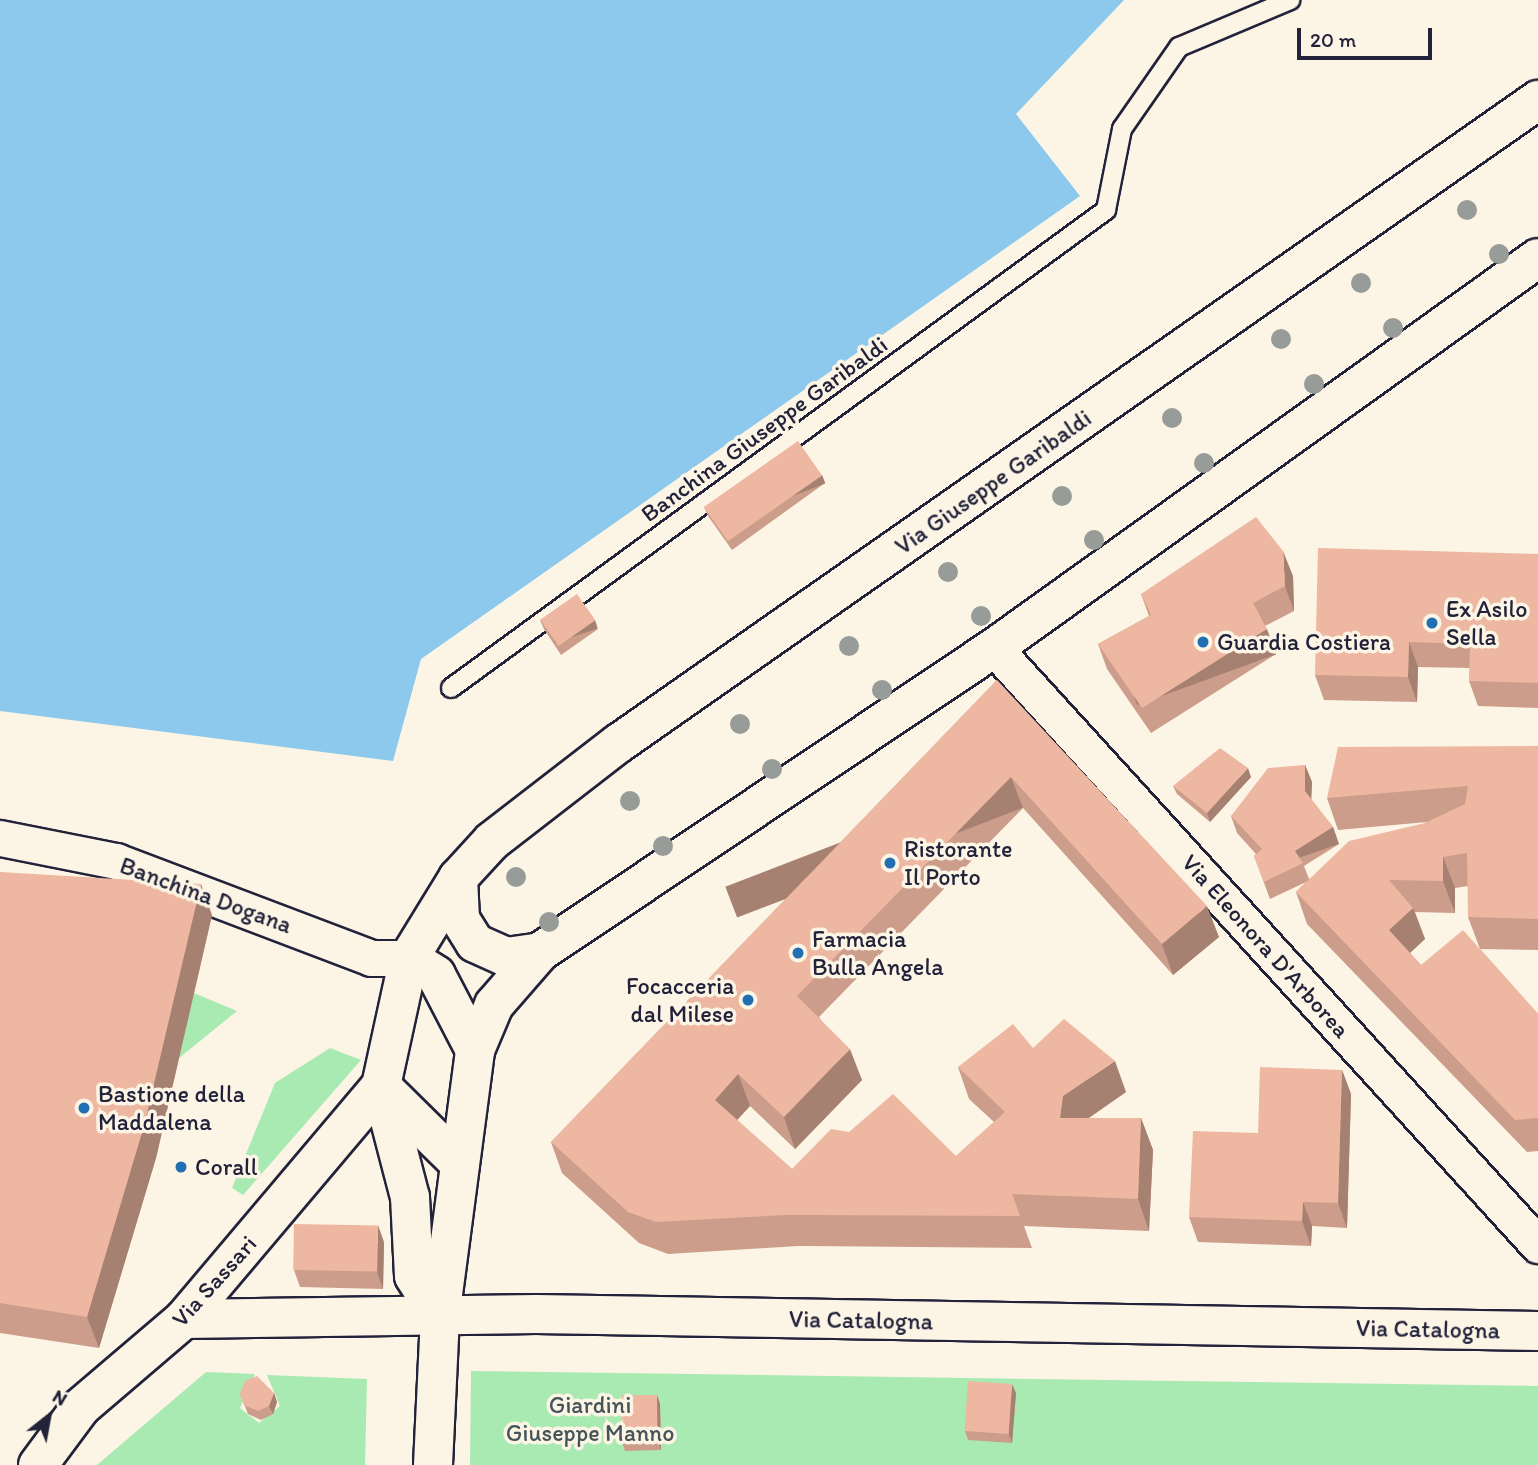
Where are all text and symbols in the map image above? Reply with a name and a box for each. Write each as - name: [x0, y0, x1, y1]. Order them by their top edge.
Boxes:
- scale bar: [1300, 14, 1435, 58]
- text: 20 m: [1310, 27, 1356, 52]
- street label: Banchina Giuseppe Garibaldi: [635, 330, 893, 528]
- street label: Via Giuseppe Garibaldi: [889, 403, 1097, 561]
- place label: Ex Asilo Sella: [1446, 595, 1527, 651]
- marker: Ex Asilo Sella: [1424, 615, 1440, 631]
- place label: Guardia Costiera: [1217, 628, 1392, 656]
- marker: Guardia Costiera: [1195, 634, 1211, 650]
- place label: Ristorante Il Porto: [904, 835, 1012, 891]
- street label: Via Eleonora D'Arborea: [1176, 848, 1356, 1044]
- street label: Banchina Dogana: [116, 851, 296, 939]
- marker: Ristorante Il Porto: [882, 855, 898, 871]
- place label: Farmacia Bulla Angela: [812, 925, 943, 981]
- marker: Farmacia Bulla Angela: [790, 945, 806, 961]
- place label: Focacceria dal Milese: [626, 972, 734, 1028]
- marker: Focacceria dal Milese: [740, 992, 756, 1008]
- place label: Bastione della Maddalena: [98, 1080, 244, 1136]
- marker: Bastione della Maddalena: [76, 1100, 92, 1116]
- place label: Corall: [195, 1153, 258, 1181]
- marker: Corall: [173, 1159, 189, 1175]
- street label: Via Sassari: [166, 1230, 262, 1332]
- street label: Via Catalogna: [789, 1304, 933, 1336]
- street label: Via Catalogna: [1356, 1313, 1500, 1345]
- north arrow: [14, 1381, 84, 1451]
- text: N: [49, 1384, 71, 1411]
- park label: Giardini Giuseppe Manno: [505, 1391, 675, 1447]

